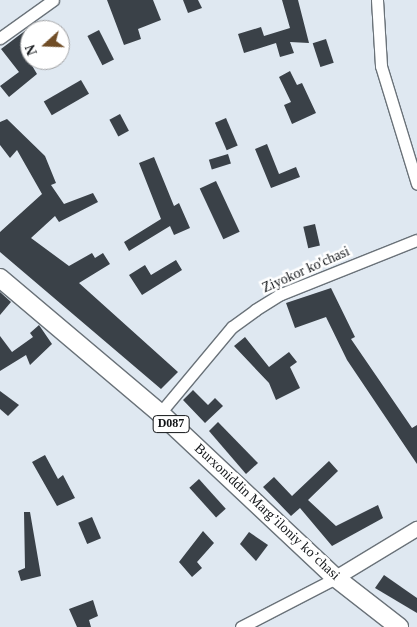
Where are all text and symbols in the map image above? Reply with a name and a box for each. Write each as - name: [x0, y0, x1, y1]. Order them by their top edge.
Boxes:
- north arrow: [20, 20, 70, 70]
- text: N: [23, 43, 40, 57]
- street label: Ziyokor ko'chasi: [260, 243, 352, 297]
- road number: D087: [152, 414, 190, 434]
- street label: Burxoniddin Marg’iloniy ko’chasi: [191, 440, 343, 584]

